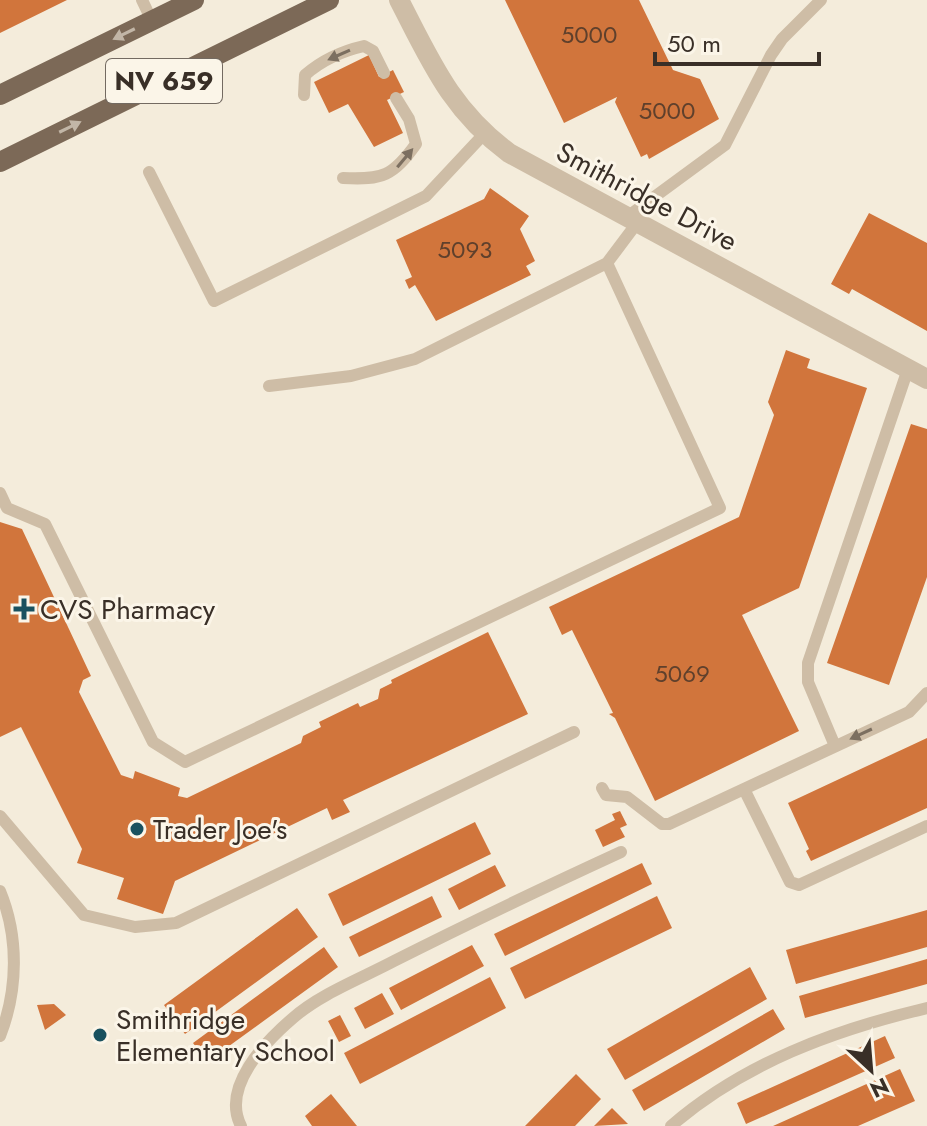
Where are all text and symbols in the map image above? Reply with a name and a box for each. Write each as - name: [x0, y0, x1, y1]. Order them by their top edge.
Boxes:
- scale bar: [655, 16, 819, 66]
- house number: 5000: [561, 17, 617, 52]
- text: 50 m: [667, 26, 721, 61]
- one-way arrow: [113, 27, 136, 41]
- one-way arrow: [327, 48, 351, 61]
- road number: NV 659: [106, 59, 222, 103]
- house number: 5000: [639, 93, 695, 128]
- one-way arrow: [58, 120, 82, 134]
- street label: Smithridge Drive: [549, 131, 745, 261]
- one-way arrow: [396, 148, 413, 168]
- house number: 5093: [438, 232, 492, 267]
- place label: CVS Pharmacy: [40, 589, 216, 630]
- marker: CVS Pharmacy: [15, 600, 33, 618]
- house number: 5069: [654, 656, 710, 691]
- one-way arrow: [850, 727, 873, 741]
- place label: Trader Joe's: [153, 809, 287, 850]
- marker: Trader Joe's: [128, 820, 146, 838]
- place label: Smithridge Elementary School: [116, 999, 335, 1072]
- marker: Smithridge Elementary School: [91, 1026, 109, 1044]
- north arrow: [831, 1030, 911, 1110]
- text: N: [865, 1070, 895, 1106]

